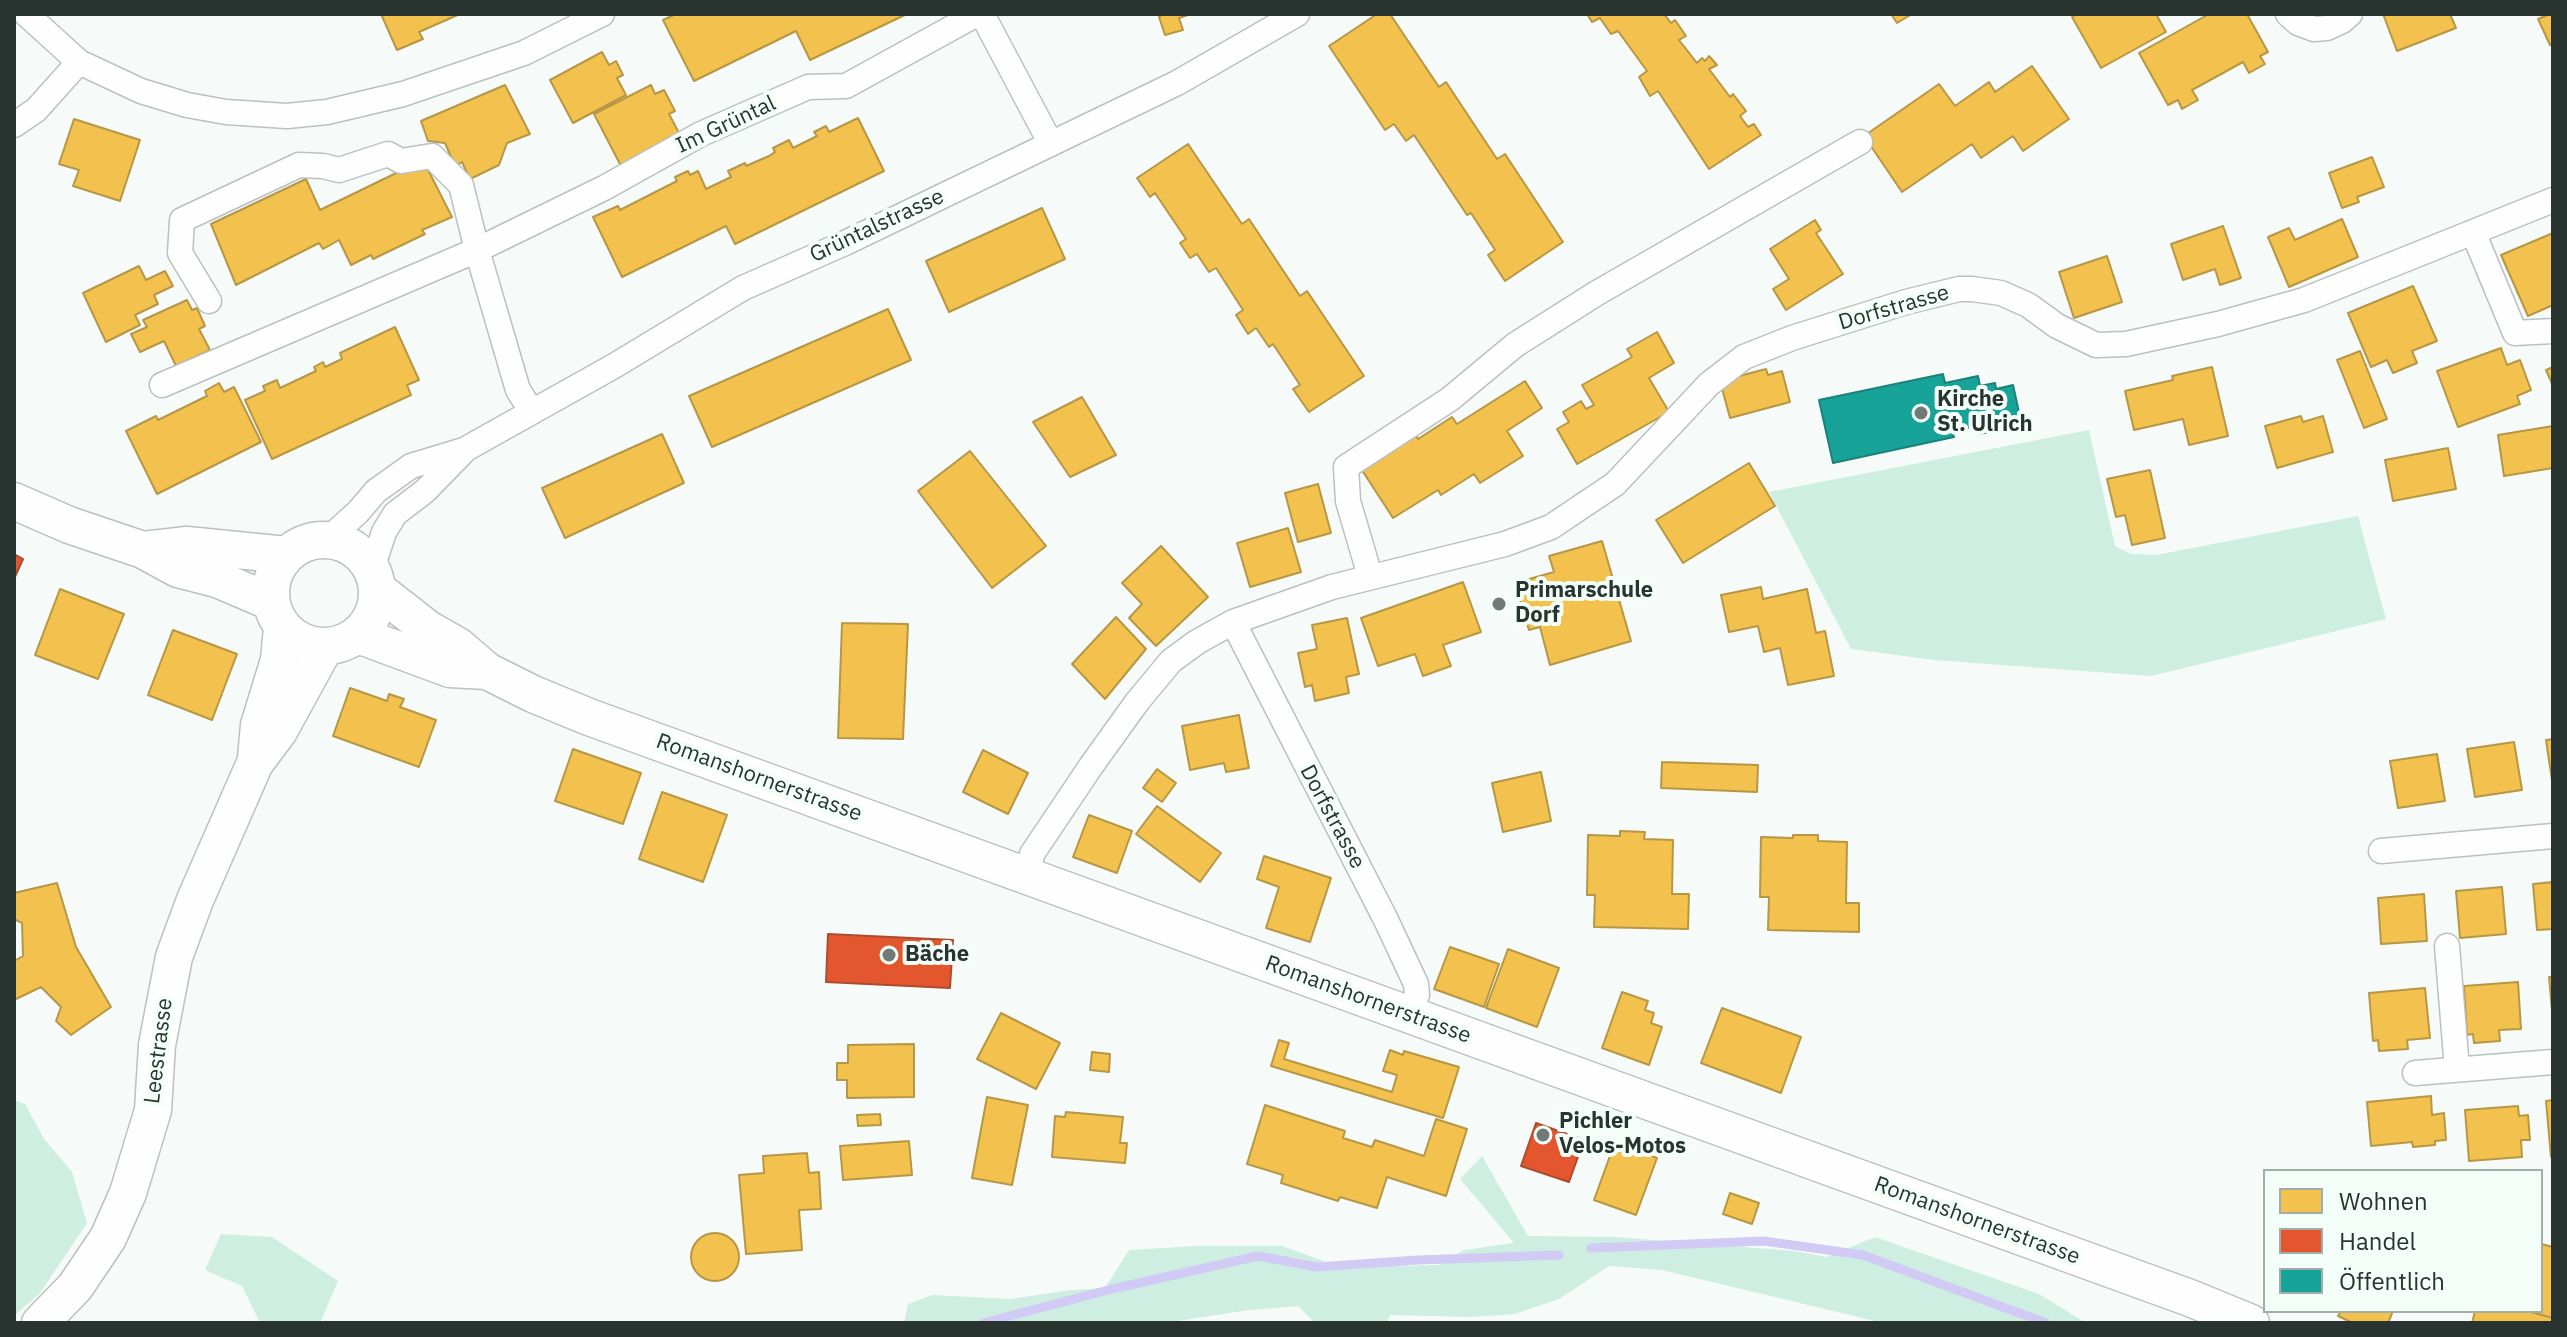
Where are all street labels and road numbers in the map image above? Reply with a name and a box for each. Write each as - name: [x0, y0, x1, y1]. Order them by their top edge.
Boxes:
- street label: Im Grüntal: [672, 90, 780, 160]
- street label: Grüntalstrasse: [806, 183, 948, 269]
- street label: Dorfstrasse: [1836, 280, 1952, 336]
- street label: Romanshornerstrasse: [652, 728, 866, 828]
- street label: Dorfstrasse: [1294, 761, 1370, 873]
- street label: Romanshornerstrasse: [1261, 950, 1475, 1050]
- street label: Leestrasse: [139, 997, 179, 1105]
- street label: Romanshornerstrasse: [1870, 1171, 2084, 1271]

